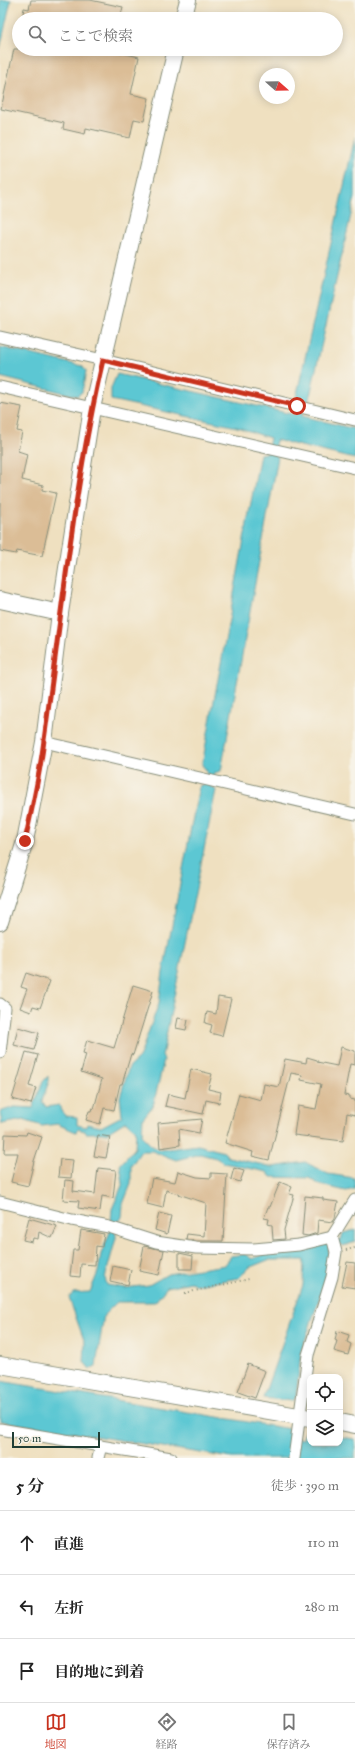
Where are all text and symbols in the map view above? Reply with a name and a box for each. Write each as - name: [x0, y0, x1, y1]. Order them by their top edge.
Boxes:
- search box: [12, 12, 343, 56]
- icon: search: [26, 23, 48, 45]
- text: ここで検索: [58, 27, 133, 45]
- north arrow: [259, 68, 295, 104]
- route start: [288, 397, 306, 415]
- route end: [16, 832, 34, 850]
- map controls: [307, 1374, 343, 1446]
- button: locate: [307, 1374, 343, 1410]
- button: layers: [307, 1410, 343, 1446]
- scale bar: [12, 1430, 100, 1449]
- text: 50 m: [18, 1432, 41, 1445]
- text: 5 分: [16, 1476, 45, 1497]
- text: 徒歩 · 390 m: [271, 1478, 339, 1494]
- icon: ahead: [16, 1532, 38, 1554]
- text: 直進: [54, 1535, 84, 1553]
- text: 110 m: [307, 1535, 339, 1551]
- icon: left: [16, 1596, 38, 1618]
- text: 左折: [54, 1599, 84, 1617]
- text: 280 m: [304, 1599, 339, 1615]
- icon: arrive: [16, 1660, 38, 1682]
- text: 目的地に到着: [54, 1663, 144, 1681]
- tab: 地図: [45, 1711, 67, 1751]
- tab: 経路: [156, 1711, 178, 1751]
- tab: 保存済み: [267, 1711, 311, 1751]

